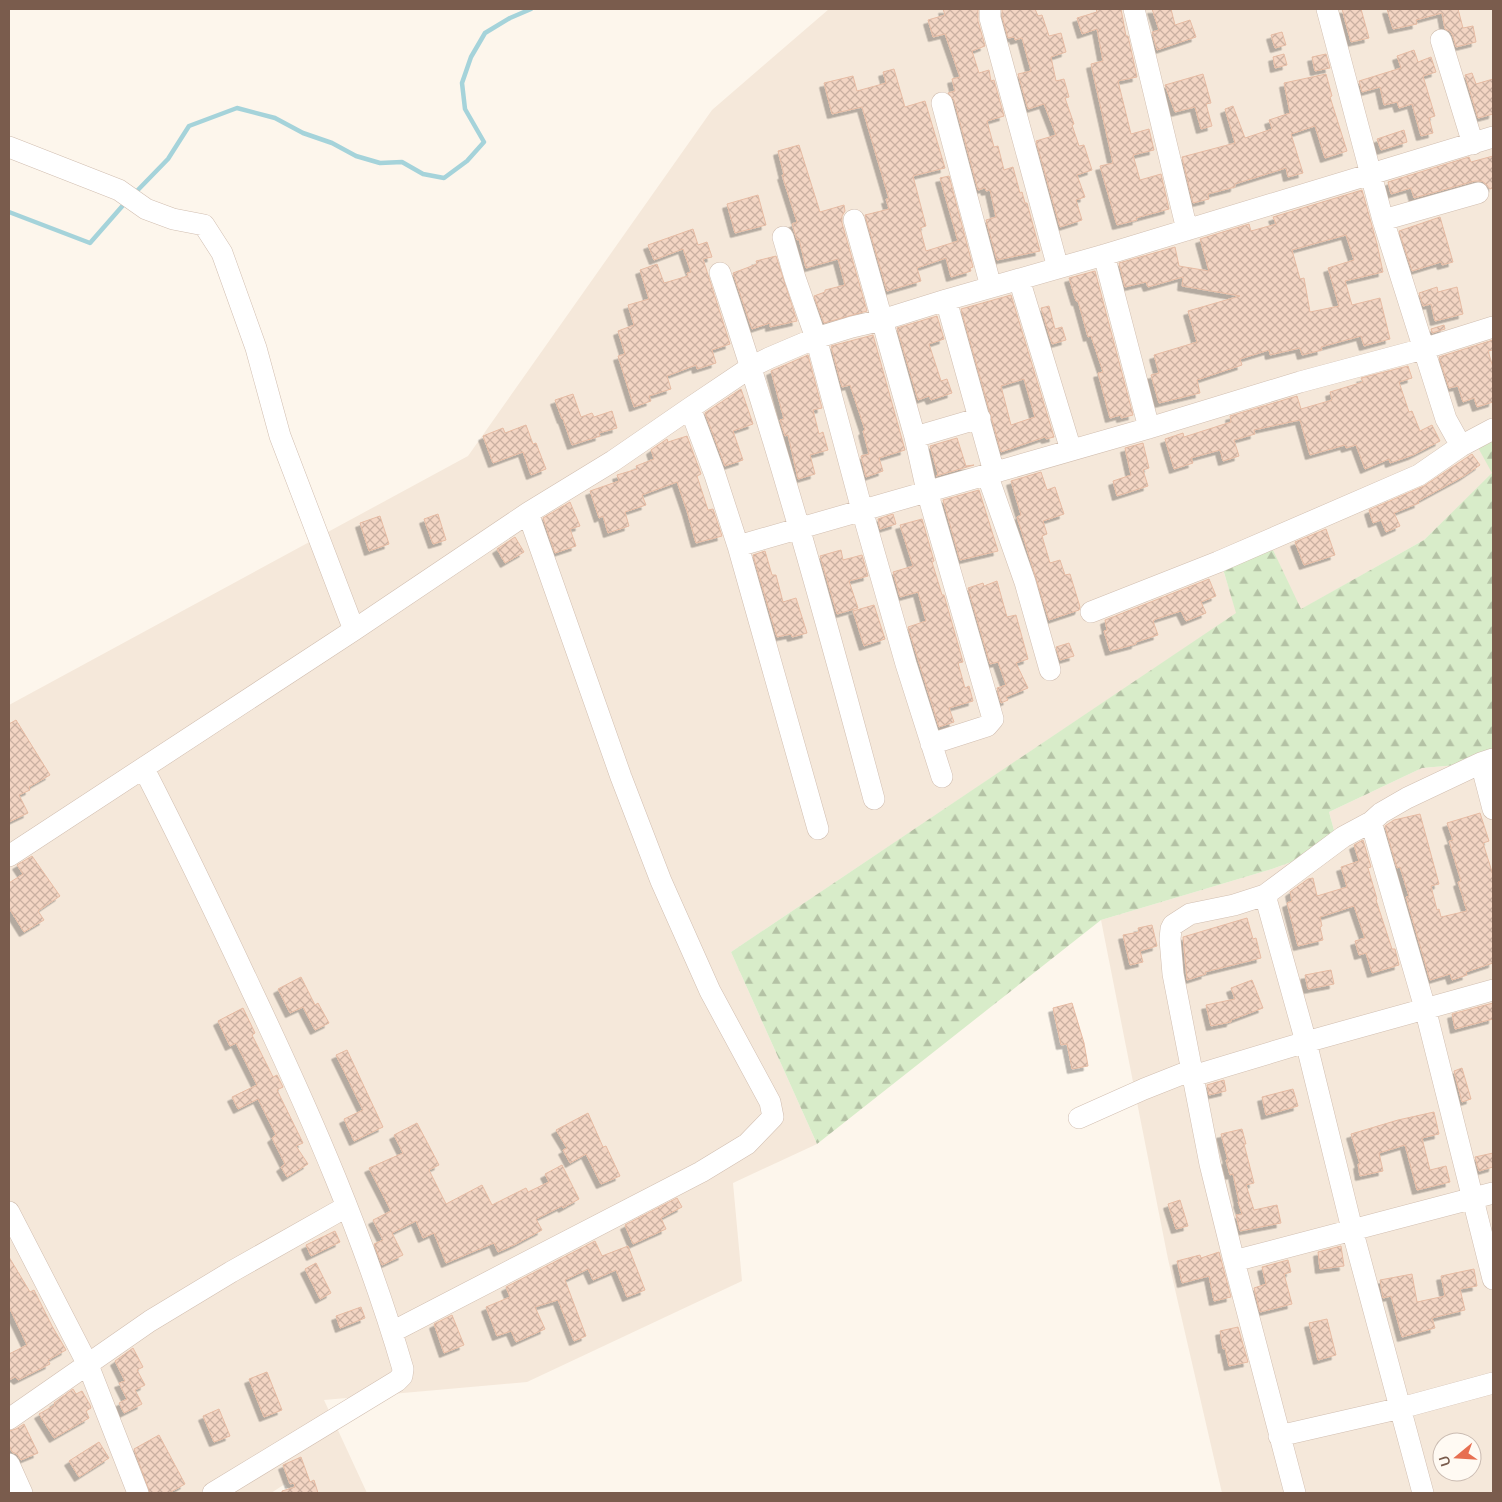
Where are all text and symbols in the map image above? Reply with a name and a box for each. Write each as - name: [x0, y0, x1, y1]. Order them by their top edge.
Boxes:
- north arrow: [1432, 1432, 1482, 1482]
- text: U: [1434, 1453, 1455, 1469]

